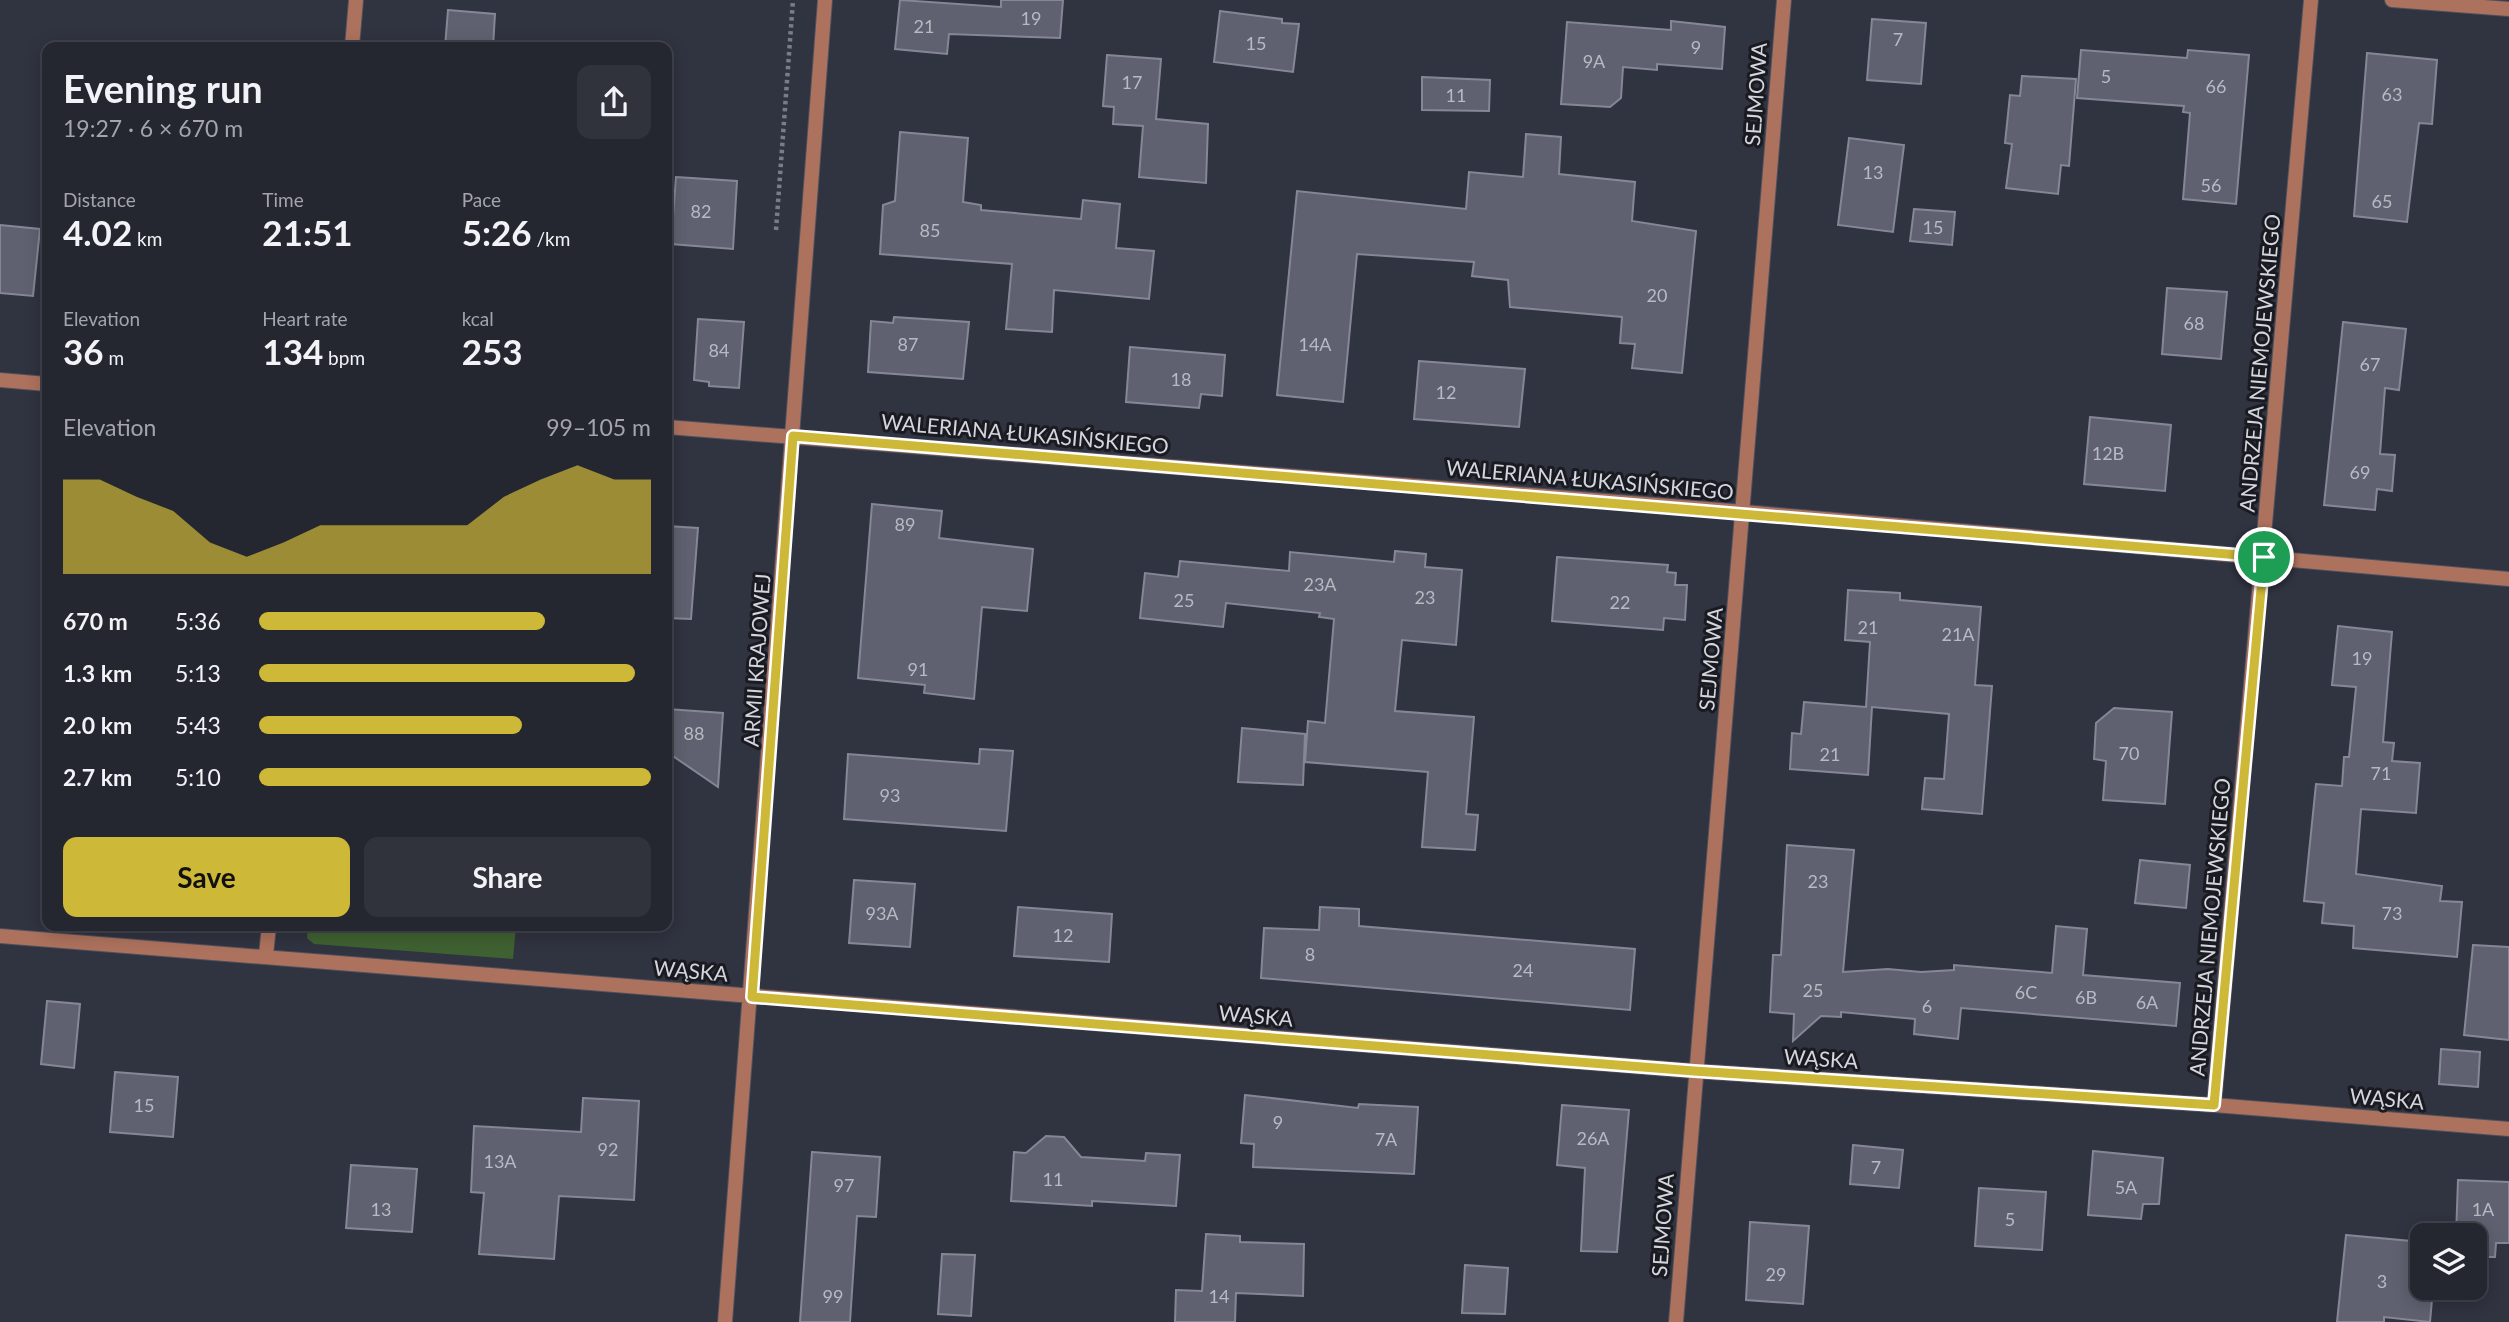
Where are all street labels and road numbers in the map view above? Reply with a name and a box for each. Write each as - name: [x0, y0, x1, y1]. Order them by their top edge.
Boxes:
- street label: SEJMOWA: [1739, 41, 1771, 147]
- street label: ANDRZEJA NIEMOJEWSKIEGO: [2234, 213, 2284, 513]
- street label: WALERIANA ŁUKASIŃSKIEGO: [880, 408, 1170, 458]
- street label: WALERIANA ŁUKASIŃSKIEGO: [1445, 454, 1735, 504]
- street label: ARMII KRAJOWEJ: [737, 573, 775, 747]
- street label: SEJMOWA: [1693, 606, 1727, 712]
- street label: ANDRZEJA NIEMOJEWSKIEGO: [2184, 777, 2234, 1077]
- street label: WĄSKA: [653, 954, 730, 986]
- street label: WĄSKA: [1218, 999, 1295, 1031]
- street label: WĄSKA: [1783, 1043, 1860, 1073]
- street label: WĄSKA: [2349, 1082, 2426, 1114]
- street label: SEJMOWA: [1646, 1172, 1678, 1278]

